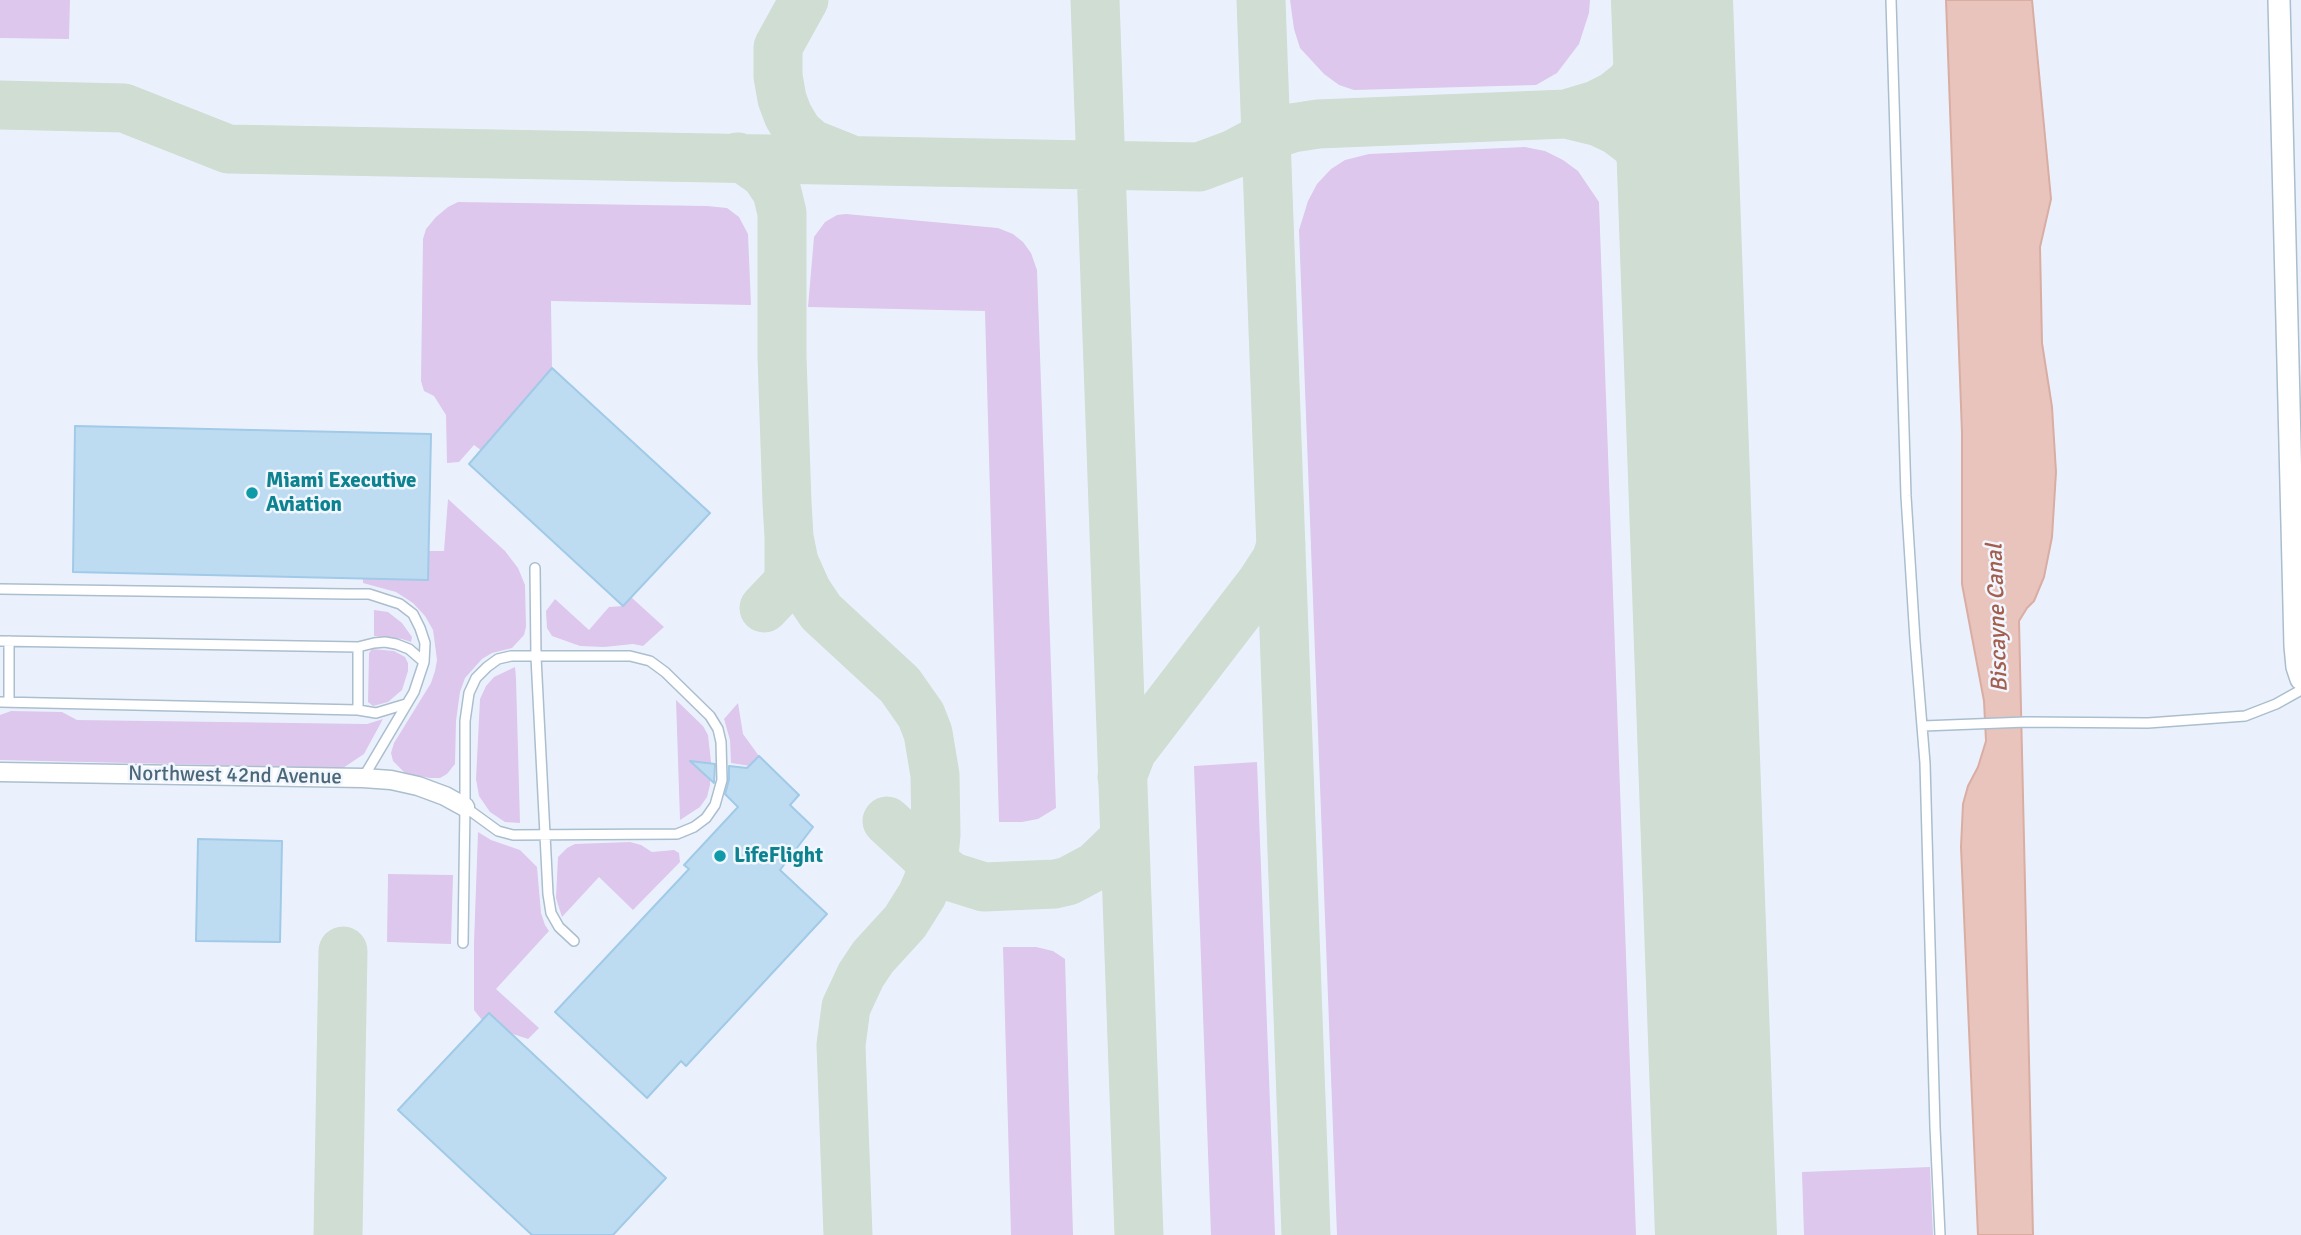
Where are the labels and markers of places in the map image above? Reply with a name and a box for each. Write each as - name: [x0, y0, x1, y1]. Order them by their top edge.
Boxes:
- place label: Miami Executive Aviation: [266, 468, 416, 518]
- marker: Miami Executive Aviation: [244, 485, 260, 501]
- place label: LifeFlight: [734, 843, 823, 869]
- marker: LifeFlight: [712, 848, 728, 864]

